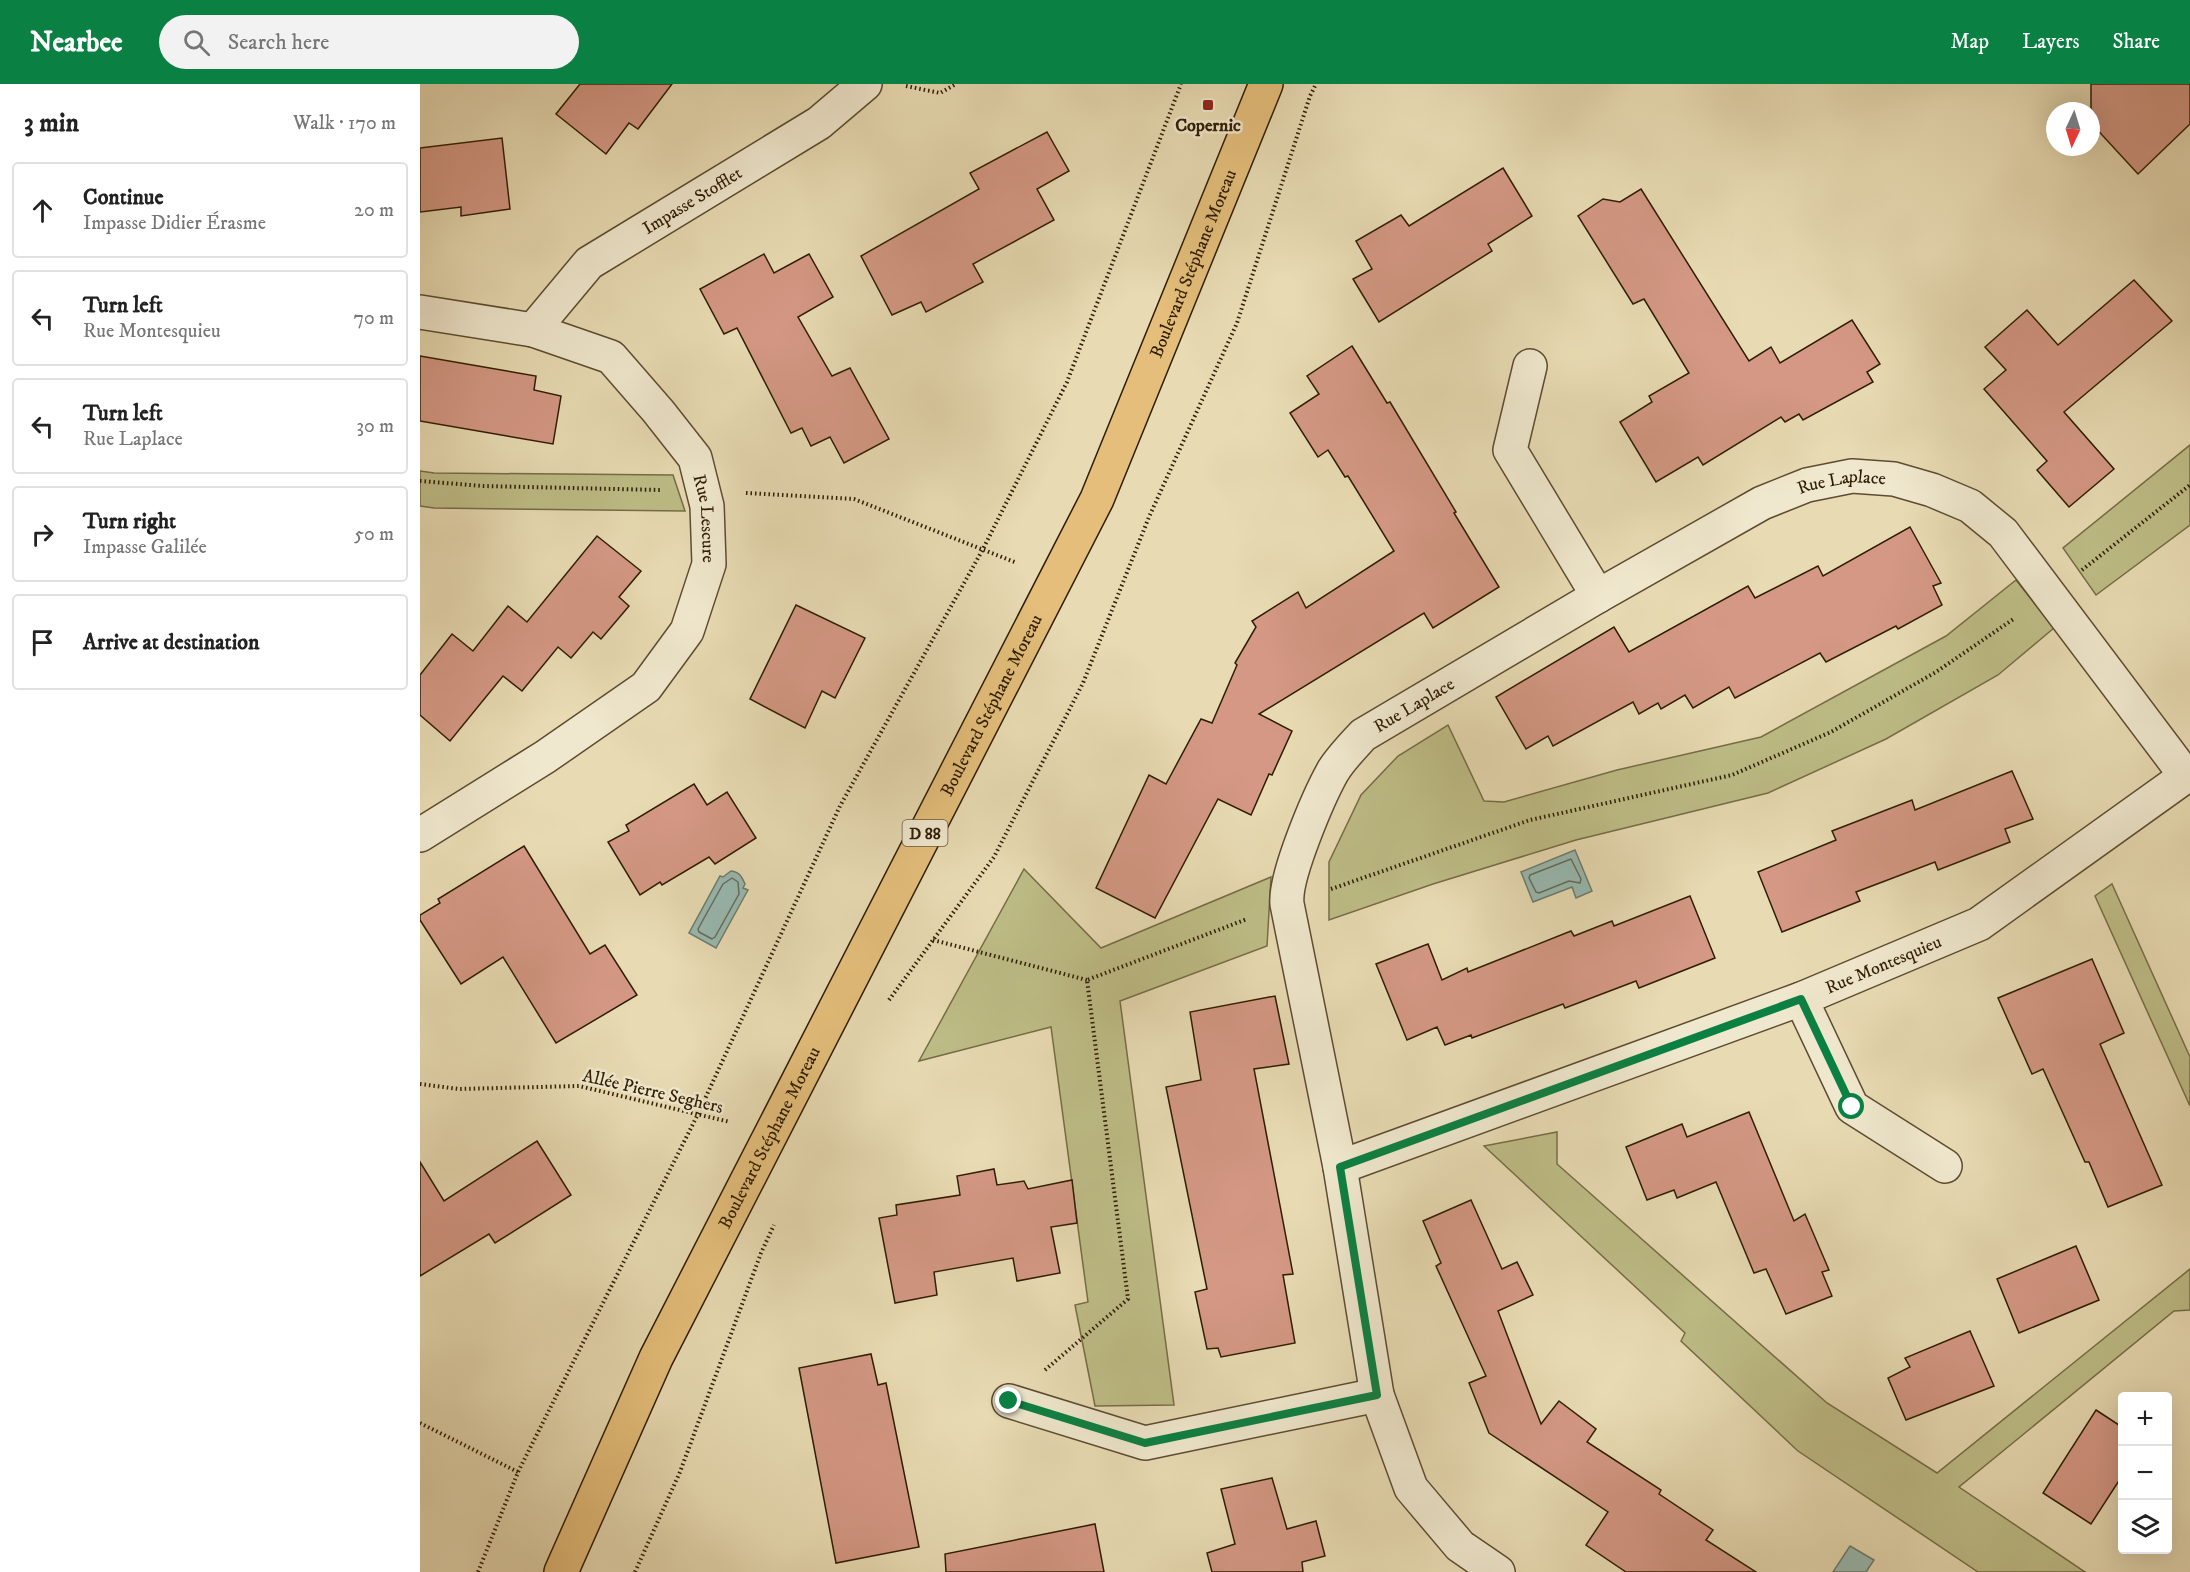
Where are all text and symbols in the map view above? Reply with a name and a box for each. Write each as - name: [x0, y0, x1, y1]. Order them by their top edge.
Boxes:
- search box: [159, 15, 579, 69]
- text: Nearbee: [30, 25, 123, 60]
- icon: search: [180, 26, 213, 59]
- text: Search here: [228, 29, 329, 56]
- text: Map: [1950, 29, 1989, 55]
- text: Layers: [2022, 29, 2080, 55]
- text: Share: [2113, 29, 2160, 55]
- marker: Copernic: [1201, 98, 1215, 112]
- north arrow: [2046, 102, 2100, 156]
- text: 3 min: [24, 107, 79, 140]
- text: Walk · 170 m: [293, 111, 396, 136]
- place label: Copernic: [1175, 115, 1241, 137]
- street label: Impasse Stofflet: [639, 162, 747, 240]
- street label: Boulevard Stéphane Moreau: [1146, 166, 1242, 361]
- text: Continue: [83, 184, 164, 211]
- icon: ahead: [26, 194, 59, 227]
- text: 20 m: [354, 198, 394, 223]
- text: Impasse Didier Érasme: [83, 211, 266, 236]
- text: Turn left: [83, 292, 163, 319]
- icon: left: [26, 302, 59, 335]
- text: 70 m: [353, 306, 394, 331]
- text: Rue Montesquieu: [83, 319, 221, 344]
- text: Turn left: [83, 400, 163, 427]
- icon: left: [26, 410, 59, 443]
- text: 30 m: [356, 414, 394, 439]
- text: Rue Laplace: [83, 427, 183, 452]
- street label: Rue Laplace: [1794, 466, 1887, 500]
- street label: Rue Lescure: [688, 472, 719, 563]
- text: Turn right: [83, 508, 176, 535]
- icon: right: [26, 518, 59, 551]
- text: 50 m: [354, 522, 394, 547]
- text: Impasse Galilée: [83, 535, 207, 560]
- street label: Boulevard Stéphane Moreau: [936, 611, 1048, 800]
- icon: arrive: [26, 626, 59, 659]
- text: Arrive at destination: [83, 629, 260, 656]
- street label: Rue Laplace: [1370, 673, 1459, 738]
- road number: D 88: [902, 820, 948, 846]
- street label: Rue Montesquieu: [1822, 931, 1945, 999]
- street label: Boulevard Stéphane Moreau: [714, 1043, 826, 1233]
- street label: Allée Pierre Seghers: [580, 1065, 725, 1119]
- route start: [1838, 1093, 1864, 1119]
- route end: [995, 1387, 1021, 1413]
- map controls: [2118, 1392, 2172, 1554]
- button: +: [2118, 1392, 2172, 1446]
- button: −: [2118, 1446, 2172, 1500]
- button: layers: [2118, 1500, 2172, 1554]

